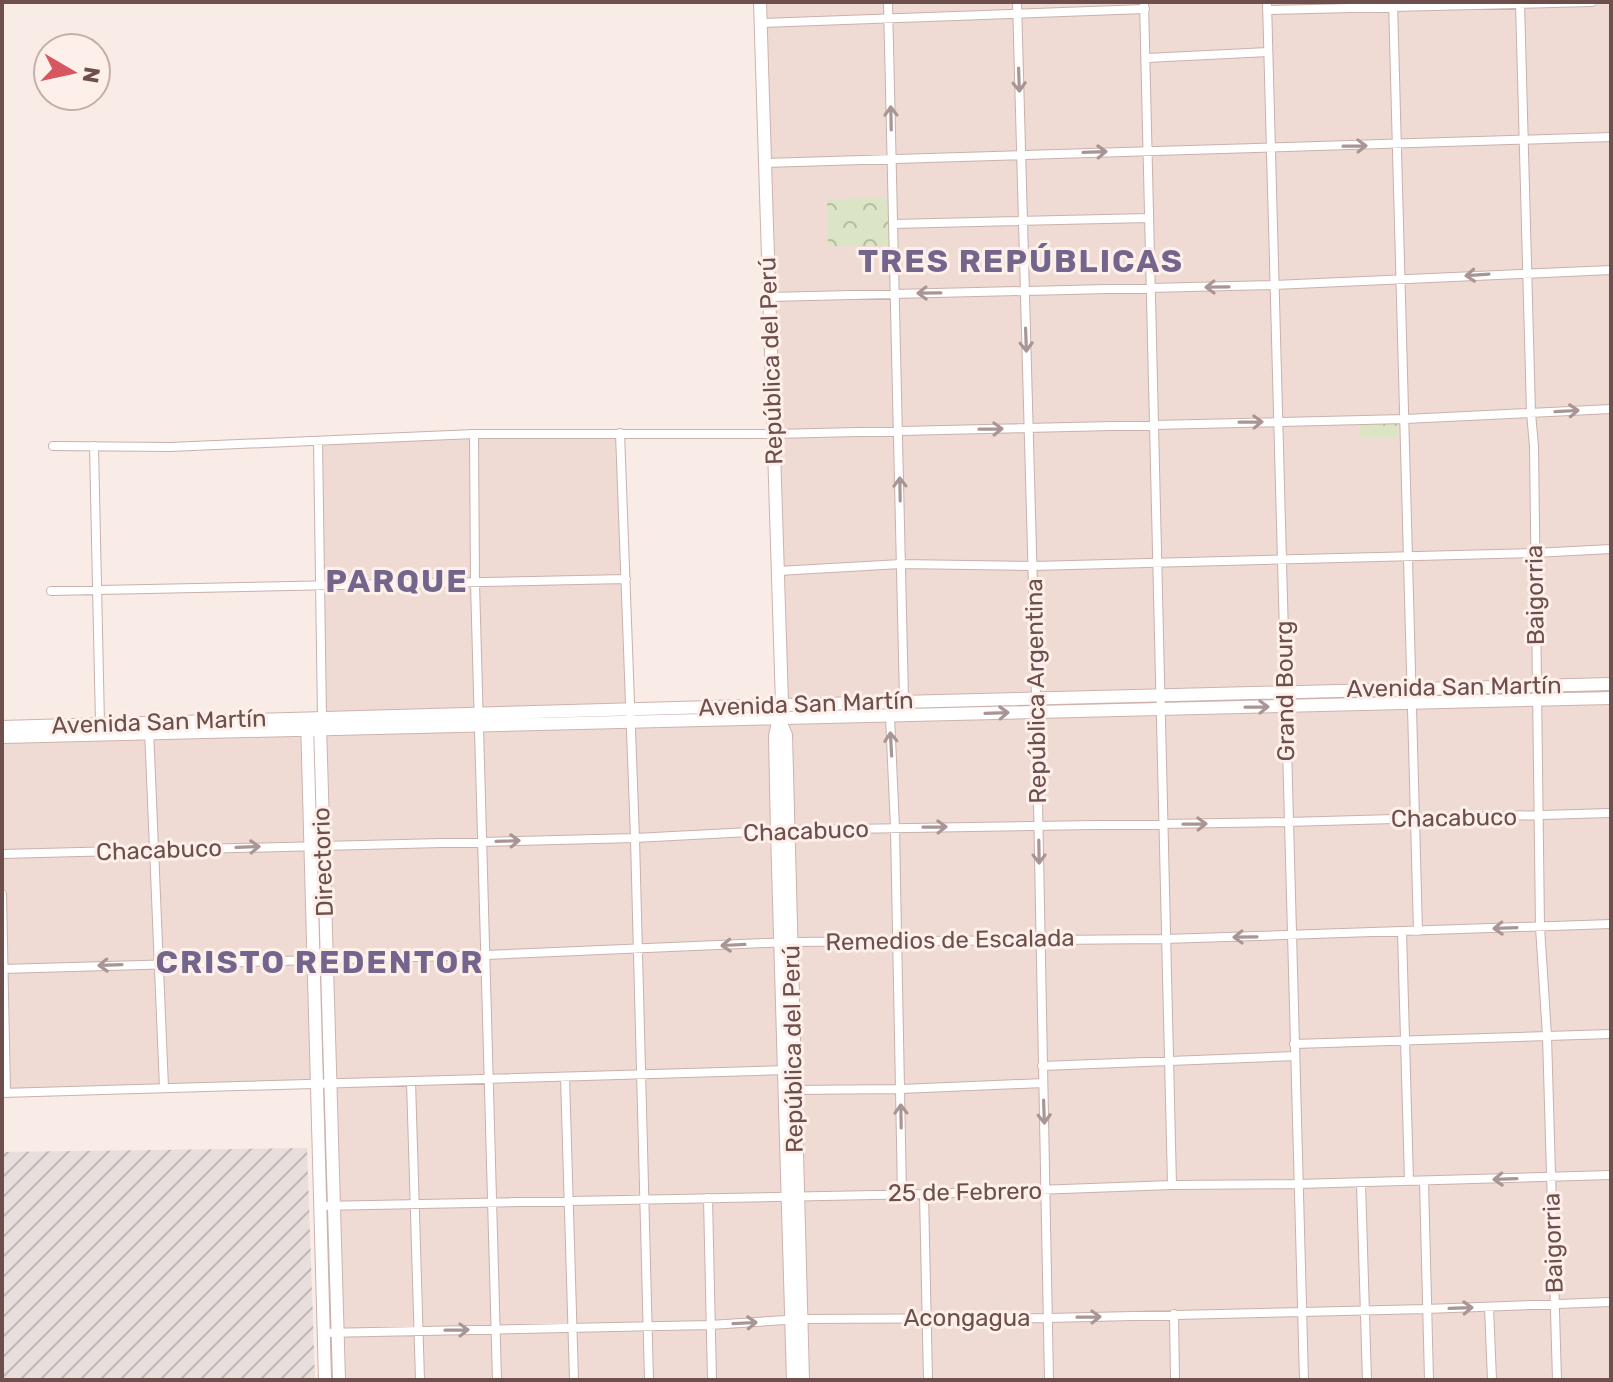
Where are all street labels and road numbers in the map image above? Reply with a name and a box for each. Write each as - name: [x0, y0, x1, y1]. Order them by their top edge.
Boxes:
- street label: República del Perú: [753, 257, 789, 465]
- street label: Baigorria: [1520, 545, 1550, 645]
- street label: República Argentina: [1020, 578, 1052, 804]
- street label: Grand Bourg: [1270, 620, 1300, 762]
- street label: Avenida San Martín: [1346, 671, 1562, 703]
- street label: Avenida San Martín: [698, 686, 914, 722]
- street label: Avenida San Martín: [51, 704, 267, 740]
- street label: Chacabuco: [1391, 803, 1517, 833]
- street label: Directorio: [307, 807, 339, 917]
- street label: Chacabuco: [742, 815, 870, 847]
- street label: Chacabuco: [95, 834, 223, 866]
- street label: Remedios de Escalada: [825, 924, 1075, 956]
- street label: República del Perú: [777, 945, 809, 1153]
- street label: 25 de Febrero: [888, 1177, 1042, 1207]
- street label: Baigorria: [1537, 1192, 1569, 1294]
- street label: Acongagua: [903, 1304, 1031, 1332]

